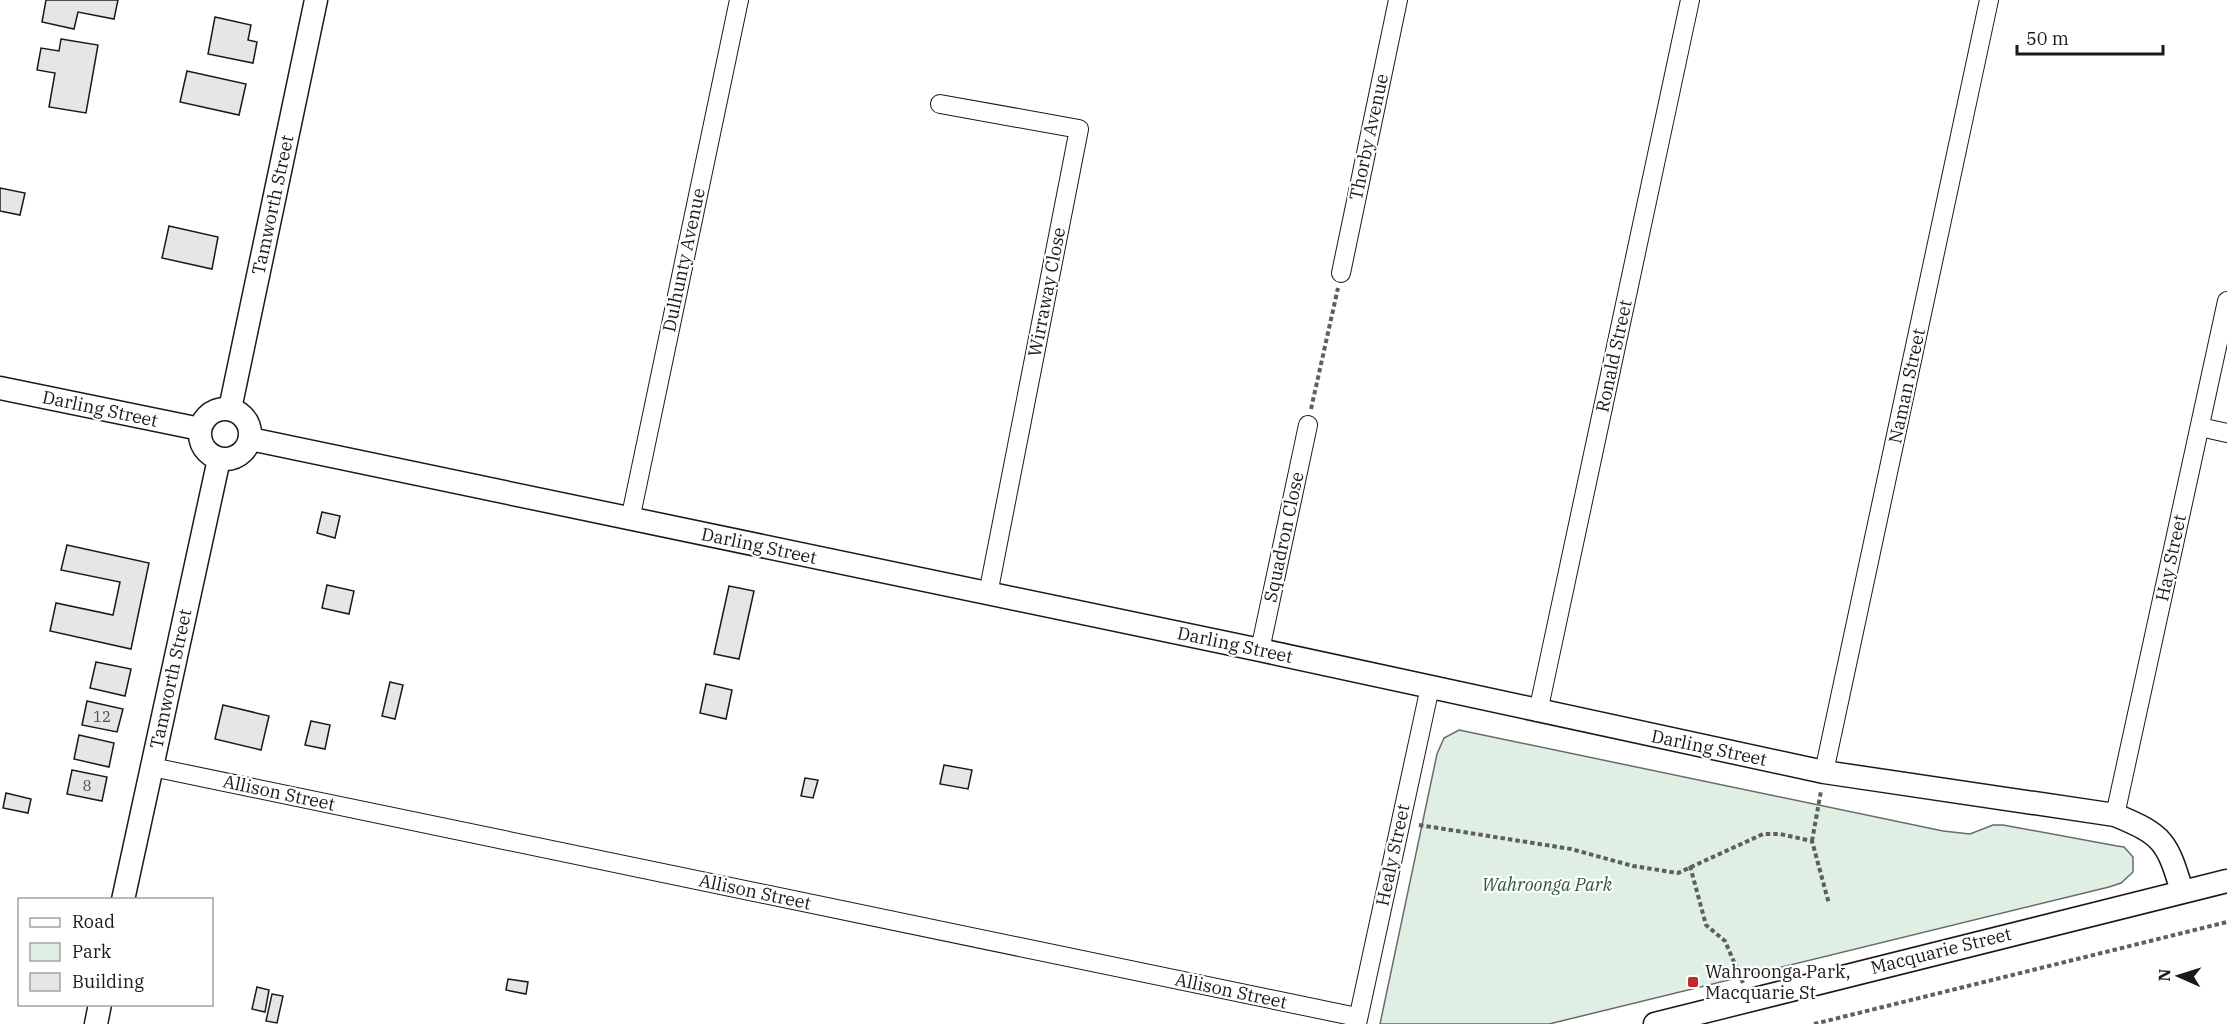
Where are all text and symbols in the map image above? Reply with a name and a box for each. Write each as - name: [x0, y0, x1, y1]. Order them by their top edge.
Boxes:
- scale bar: [2017, 18, 2162, 56]
- text: 50 m: [2026, 27, 2069, 50]
- street label: Thorby Avenue: [1344, 71, 1393, 202]
- street label: Tamworth Street: [246, 133, 299, 277]
- street label: Dulhunty Avenue: [657, 186, 710, 334]
- street label: Wirraway Close: [1023, 225, 1070, 359]
- street label: Ronald Street: [1590, 298, 1637, 414]
- street label: Naman Street: [1883, 326, 1930, 445]
- street label: Darling Street: [40, 385, 160, 432]
- street label: Squadron Close: [1258, 470, 1309, 604]
- street label: Hay Street: [2150, 512, 2191, 603]
- street label: Darling Street: [699, 522, 819, 569]
- street label: Tamworth Street: [144, 607, 197, 751]
- street label: Darling Street: [1175, 621, 1295, 668]
- house number: 12: [93, 707, 111, 726]
- street label: Darling Street: [1649, 724, 1769, 771]
- street label: Allison Street: [221, 769, 337, 816]
- house number: 8: [82, 776, 92, 795]
- street label: Healy Street: [1370, 802, 1415, 908]
- street label: Allison Street: [697, 868, 813, 915]
- park label: Wahroonga Park: [1482, 873, 1613, 896]
- legend: [18, 898, 213, 1006]
- text: Road: [72, 910, 115, 933]
- street label: Macquarie Street: [1868, 922, 2014, 979]
- text: Park: [72, 940, 112, 963]
- north arrow: [2149, 946, 2209, 1006]
- place label: Wahroonga Park, Macquarie St: [1705, 960, 1851, 1004]
- street label: Allison Street: [1173, 967, 1289, 1014]
- text: N: [2154, 968, 2174, 982]
- text: Building: [72, 970, 144, 993]
- marker: Wahroonga Park, Macquarie St: [1686, 975, 1700, 989]

